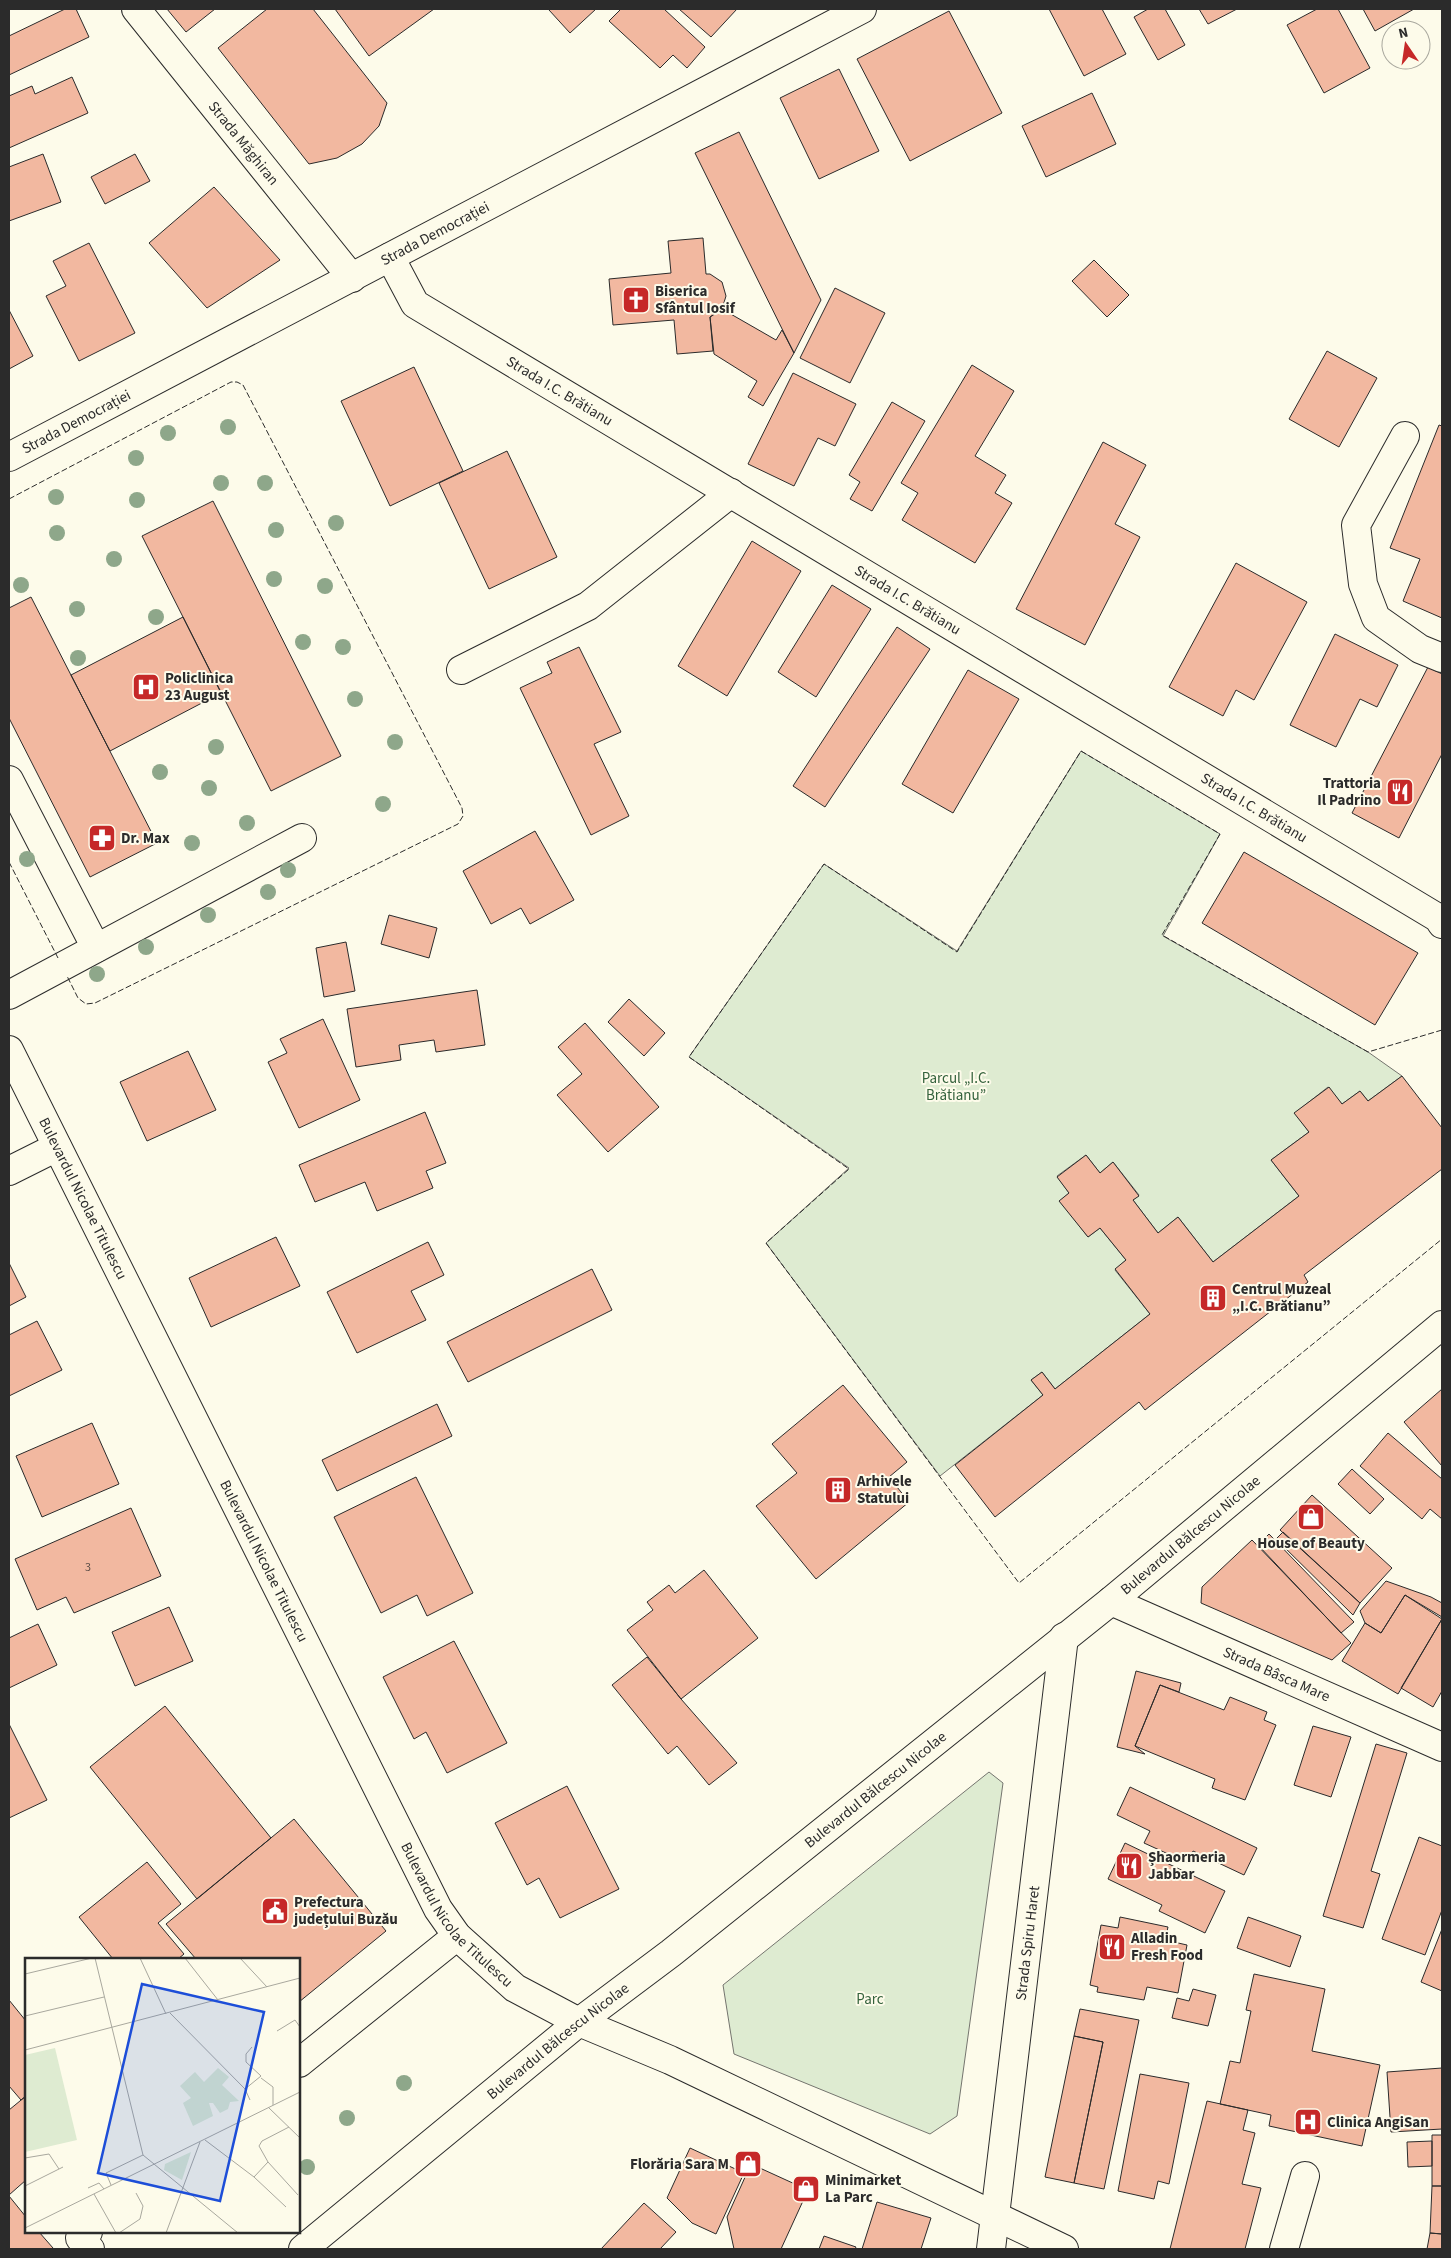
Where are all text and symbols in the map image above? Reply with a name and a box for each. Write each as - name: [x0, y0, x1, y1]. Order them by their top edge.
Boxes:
- north arrow: [1381, 20, 1431, 70]
- text: N: [1397, 23, 1410, 44]
- street label: Strada Măghiran: [203, 97, 284, 190]
- street label: Strada Democrației: [377, 197, 493, 271]
- place label: Biserica Sfântul Iosif: [655, 281, 736, 319]
- church icon: Biserica Sfântul Iosif: [621, 285, 651, 315]
- street label: Strada I.C. Brătianu: [502, 351, 617, 431]
- street label: Strada Democrației: [18, 385, 135, 459]
- street label: Strada I.C. Brătianu: [850, 560, 965, 640]
- place label: Policlinica 23 August: [165, 668, 233, 706]
- hospital icon: Policlinica 23 August: [131, 672, 161, 702]
- street label: Strada I.C. Brătianu: [1197, 768, 1311, 848]
- place label: Trattoria Il Padrino: [1317, 773, 1381, 811]
- restaurant icon: Trattoria Il Padrino: [1385, 777, 1415, 807]
- pharmacy icon: Dr. Max: [87, 823, 117, 853]
- place label: Dr. Max: [121, 828, 170, 849]
- park label: Parcul „I.C. Brătianu”: [922, 1068, 990, 1106]
- street label: Bulevardul Nicolae Titulescu: [33, 1114, 132, 1283]
- place label: Centrul Muzeal „I.C. Brătianu”: [1232, 1279, 1332, 1317]
- building icon: Centrul Muzeal „I.C. Brătianu”: [1198, 1283, 1228, 1313]
- place label: Arhivele Statului: [856, 1471, 912, 1509]
- street label: Bulevardul Bălcescu Nicolae: [1116, 1471, 1265, 1600]
- building icon: Arhivele Statului: [823, 1475, 853, 1505]
- street label: Bulevardul Nicolae Titulescu: [214, 1476, 313, 1646]
- shop icon: House of Beauty: [1296, 1502, 1326, 1532]
- place label: House of Beauty: [1257, 1533, 1365, 1554]
- house number: 3: [85, 1559, 91, 1576]
- street label: Strada Bâsca Mare: [1220, 1642, 1333, 1707]
- street label: Bulevardul Bălcescu Nicolae: [800, 1727, 951, 1853]
- street label: Bulevardul Nicolae Titulescu: [395, 1839, 517, 1992]
- place label: Șhaormeria Jabbar: [1148, 1847, 1226, 1885]
- restaurant icon: Șhaormeria Jabbar: [1114, 1851, 1144, 1881]
- street label: Strada Spiru Haret: [1011, 1885, 1045, 2002]
- place label: Prefectura județului Buzău: [293, 1892, 398, 1930]
- public building icon: Prefectura județului Buzău: [260, 1896, 290, 1926]
- place label: Alladin Fresh Food: [1130, 1928, 1203, 1966]
- restaurant icon: Alladin Fresh Food: [1097, 1932, 1127, 1962]
- inset map: [25, 1958, 300, 2233]
- street label: Bulevardul Bălcescu Nicolae: [483, 1978, 634, 2105]
- park label: Parc: [856, 1989, 884, 2010]
- hospital icon: Clinica AngiSan: [1293, 2107, 1323, 2137]
- place label: Clinica AngiSan: [1327, 2112, 1429, 2133]
- shop icon: Florăria Sara M: [733, 2149, 763, 2179]
- place label: Florăria Sara M: [630, 2154, 729, 2175]
- place label: Minimarket La Parc: [825, 2170, 901, 2208]
- shop icon: Minimarket La Parc: [791, 2174, 821, 2204]

